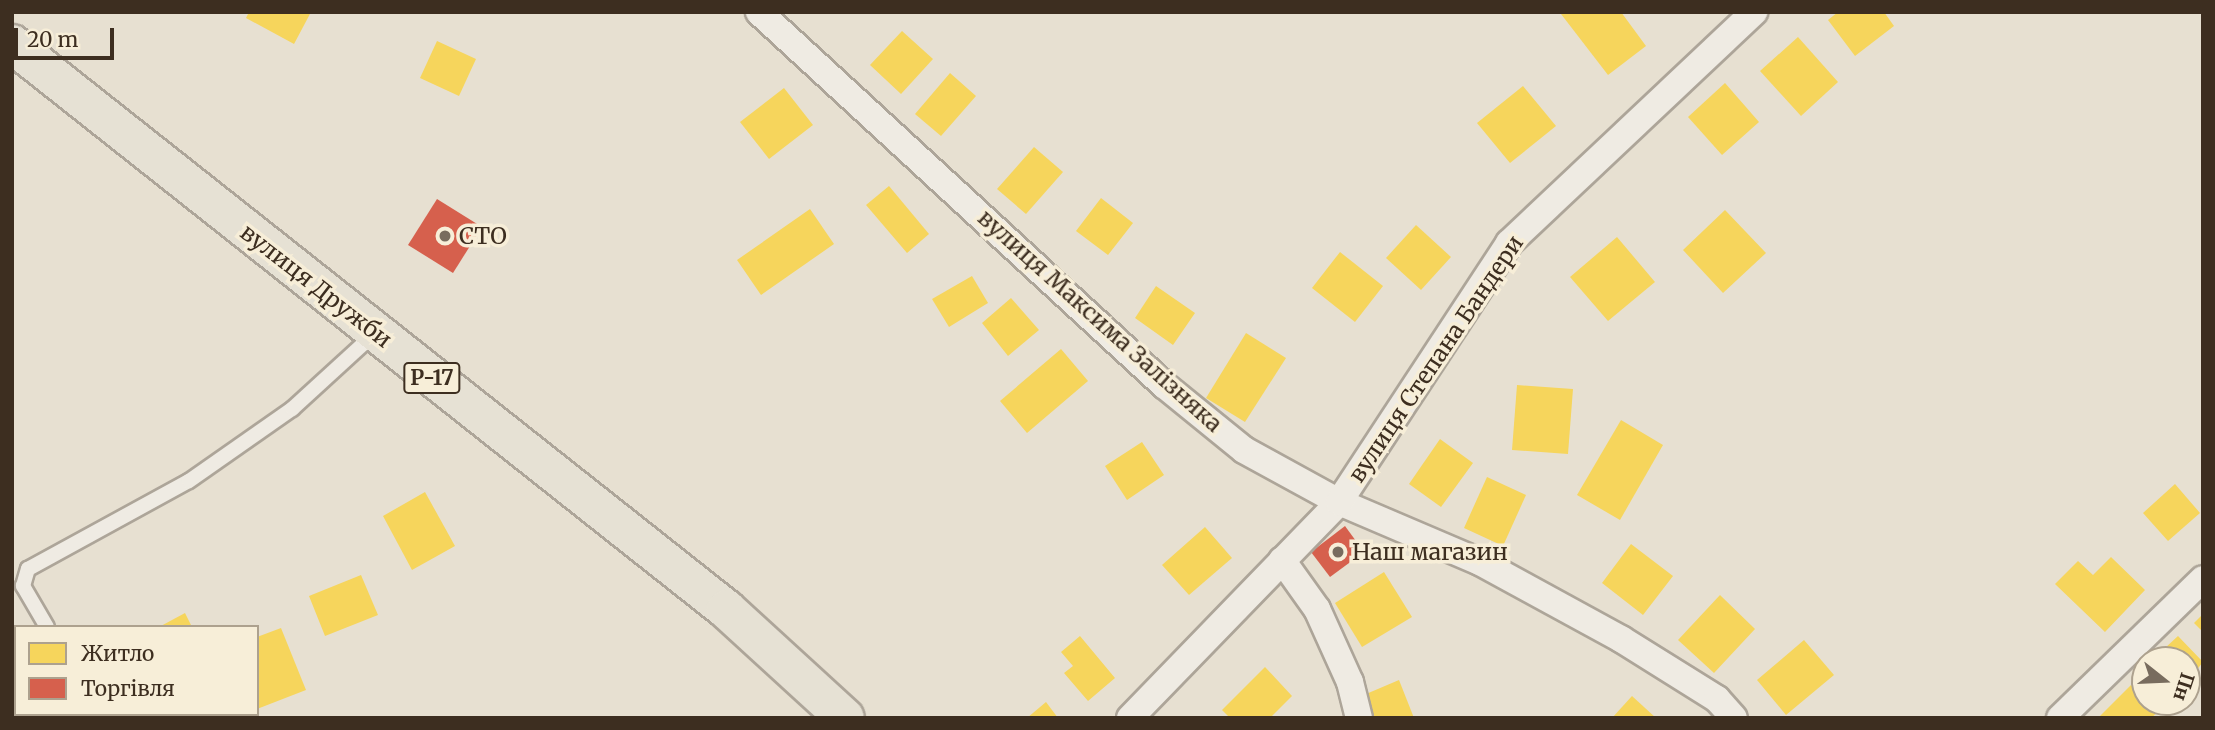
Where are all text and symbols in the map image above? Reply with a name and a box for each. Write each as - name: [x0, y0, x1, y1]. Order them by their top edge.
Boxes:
- scale bar: [18, 14, 117, 58]
- text: 20 m: [27, 26, 78, 53]
- street label: вулиця Максима Залізняка: [972, 204, 1228, 438]
- street label: вулиця Дружби: [235, 218, 397, 354]
- place label: СТО: [459, 222, 507, 250]
- marker: СТО: [437, 228, 453, 244]
- street label: вулиця Степана Бандери: [1343, 230, 1529, 488]
- road number: Р-17: [402, 360, 462, 396]
- place label: Наш магазин: [1352, 538, 1508, 566]
- marker: Наш магазин: [1330, 544, 1346, 560]
- legend: [14, 625, 259, 716]
- text: Житло: [81, 640, 154, 667]
- north arrow: [2131, 646, 2201, 716]
- text: Пн: [2168, 670, 2200, 704]
- text: Торгівля: [81, 675, 175, 702]

